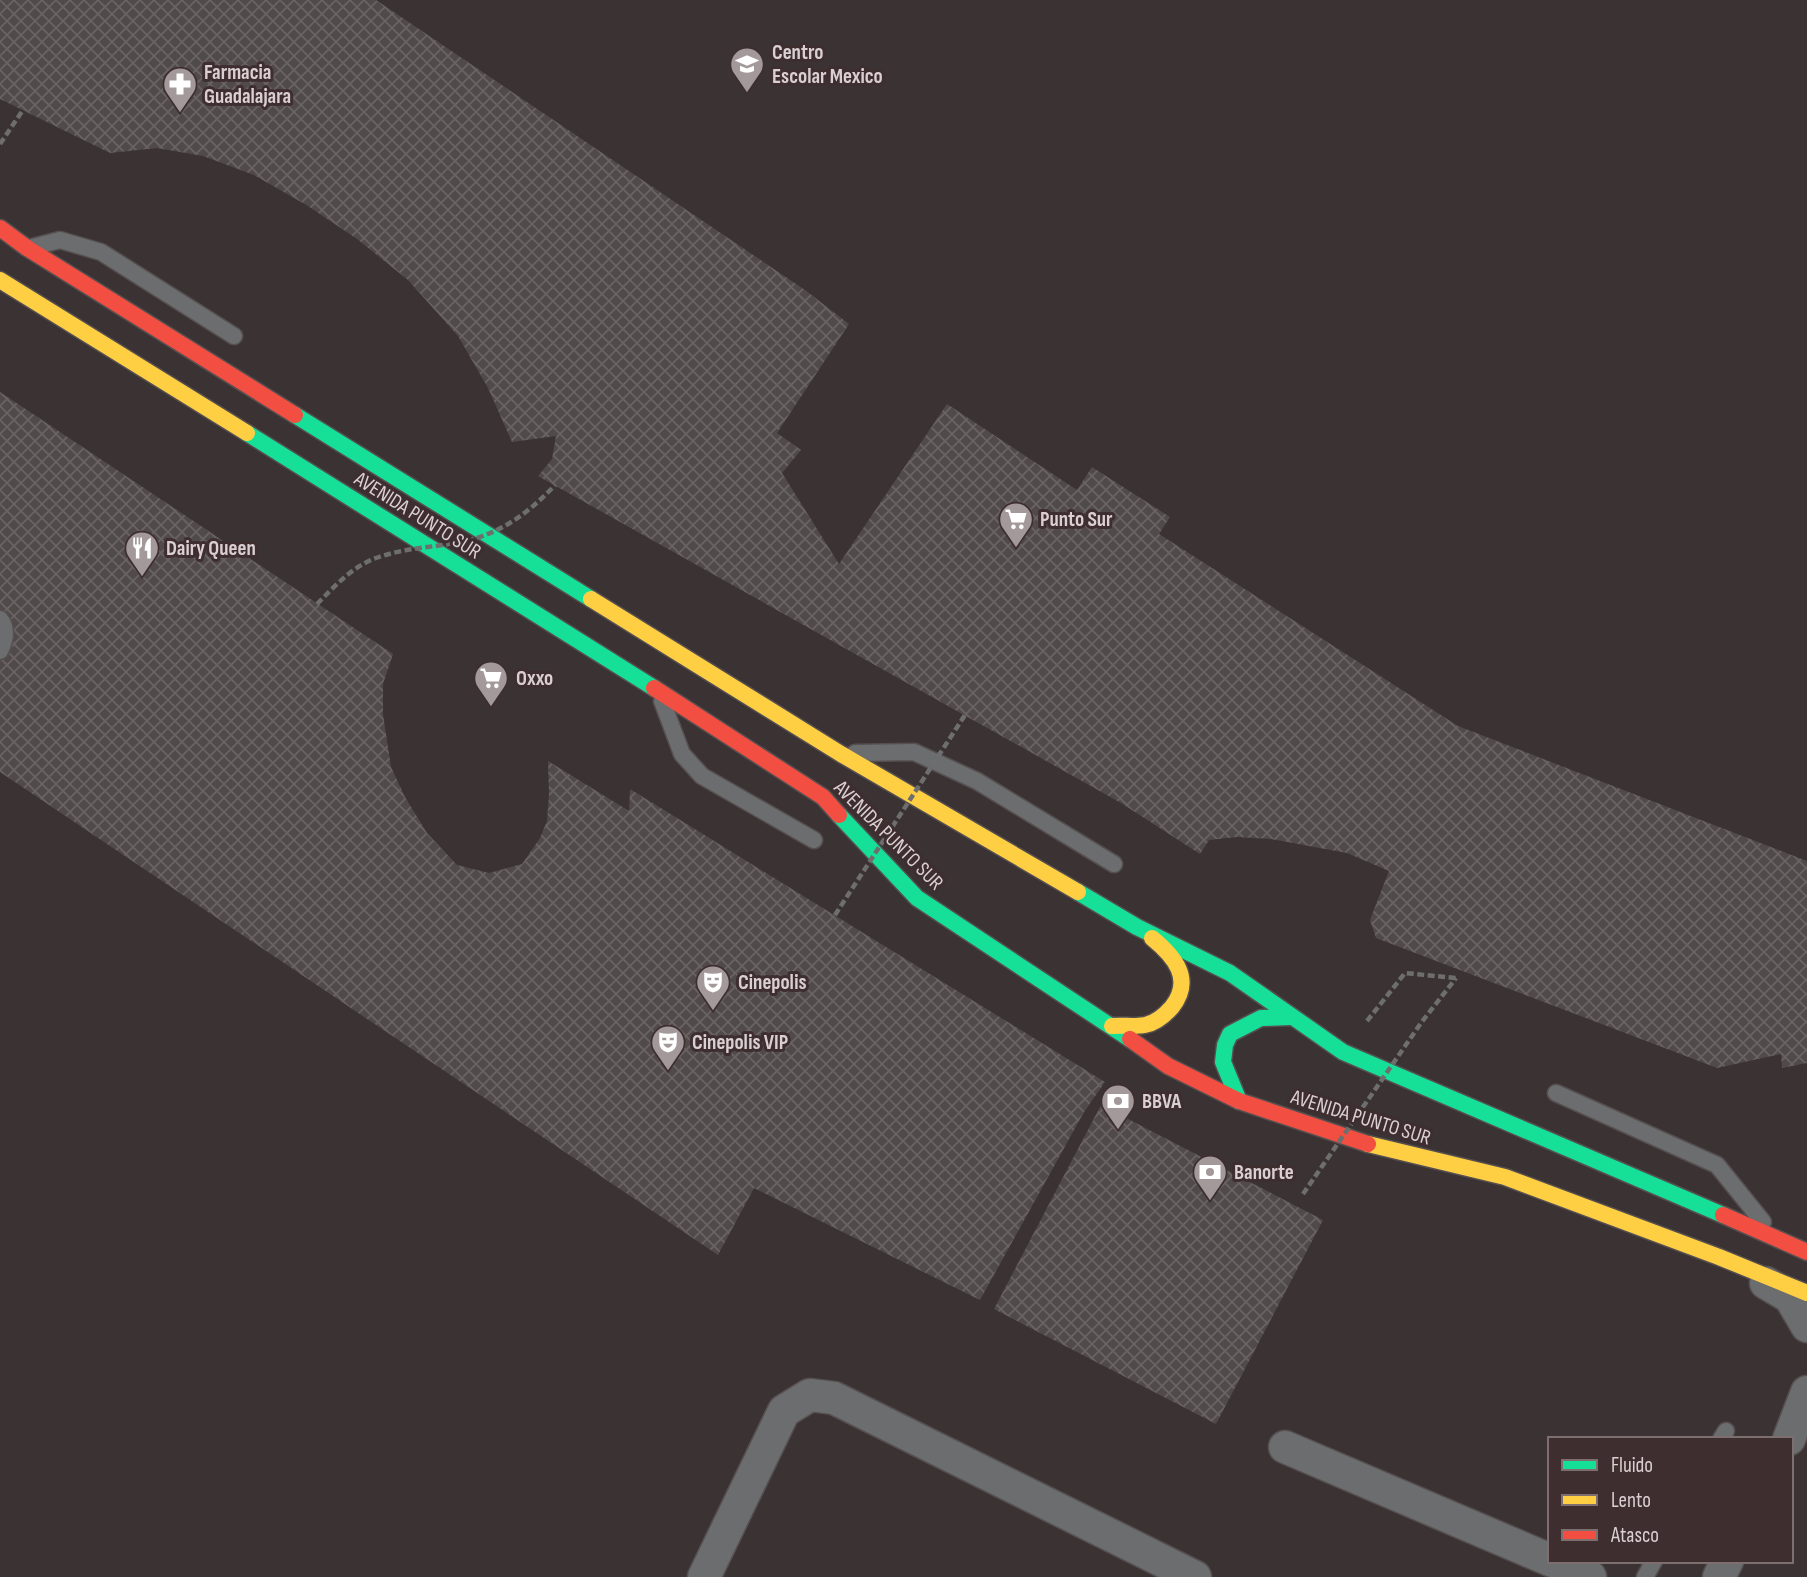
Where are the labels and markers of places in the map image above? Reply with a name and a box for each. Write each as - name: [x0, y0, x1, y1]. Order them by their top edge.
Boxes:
- place label: Centro Escolar Mexico: [772, 40, 883, 89]
- school or university icon: Centro Escolar Mexico: [728, 45, 766, 94]
- place label: Farmacia Guadalajara: [204, 60, 291, 109]
- pharmacy icon: Farmacia Guadalajara: [161, 65, 199, 114]
- supermarket icon: Punto Sur: [997, 500, 1035, 549]
- place label: Punto Sur: [1040, 507, 1113, 532]
- restaurant icon: Dairy Queen: [123, 529, 161, 578]
- place label: Dairy Queen: [166, 536, 256, 561]
- supermarket icon: Oxxo: [472, 659, 510, 708]
- place label: Oxxo: [516, 666, 553, 691]
- theatre icon: Cinepolis: [694, 963, 732, 1012]
- place label: Cinepolis: [738, 970, 806, 995]
- theatre icon: Cinepolis VIP: [649, 1023, 687, 1072]
- place label: Cinepolis VIP: [692, 1030, 788, 1055]
- bank icon: BBVA: [1099, 1082, 1137, 1131]
- place label: BBVA: [1142, 1089, 1182, 1114]
- bank icon: Banorte: [1191, 1153, 1229, 1202]
- place label: Banorte: [1234, 1160, 1294, 1185]

